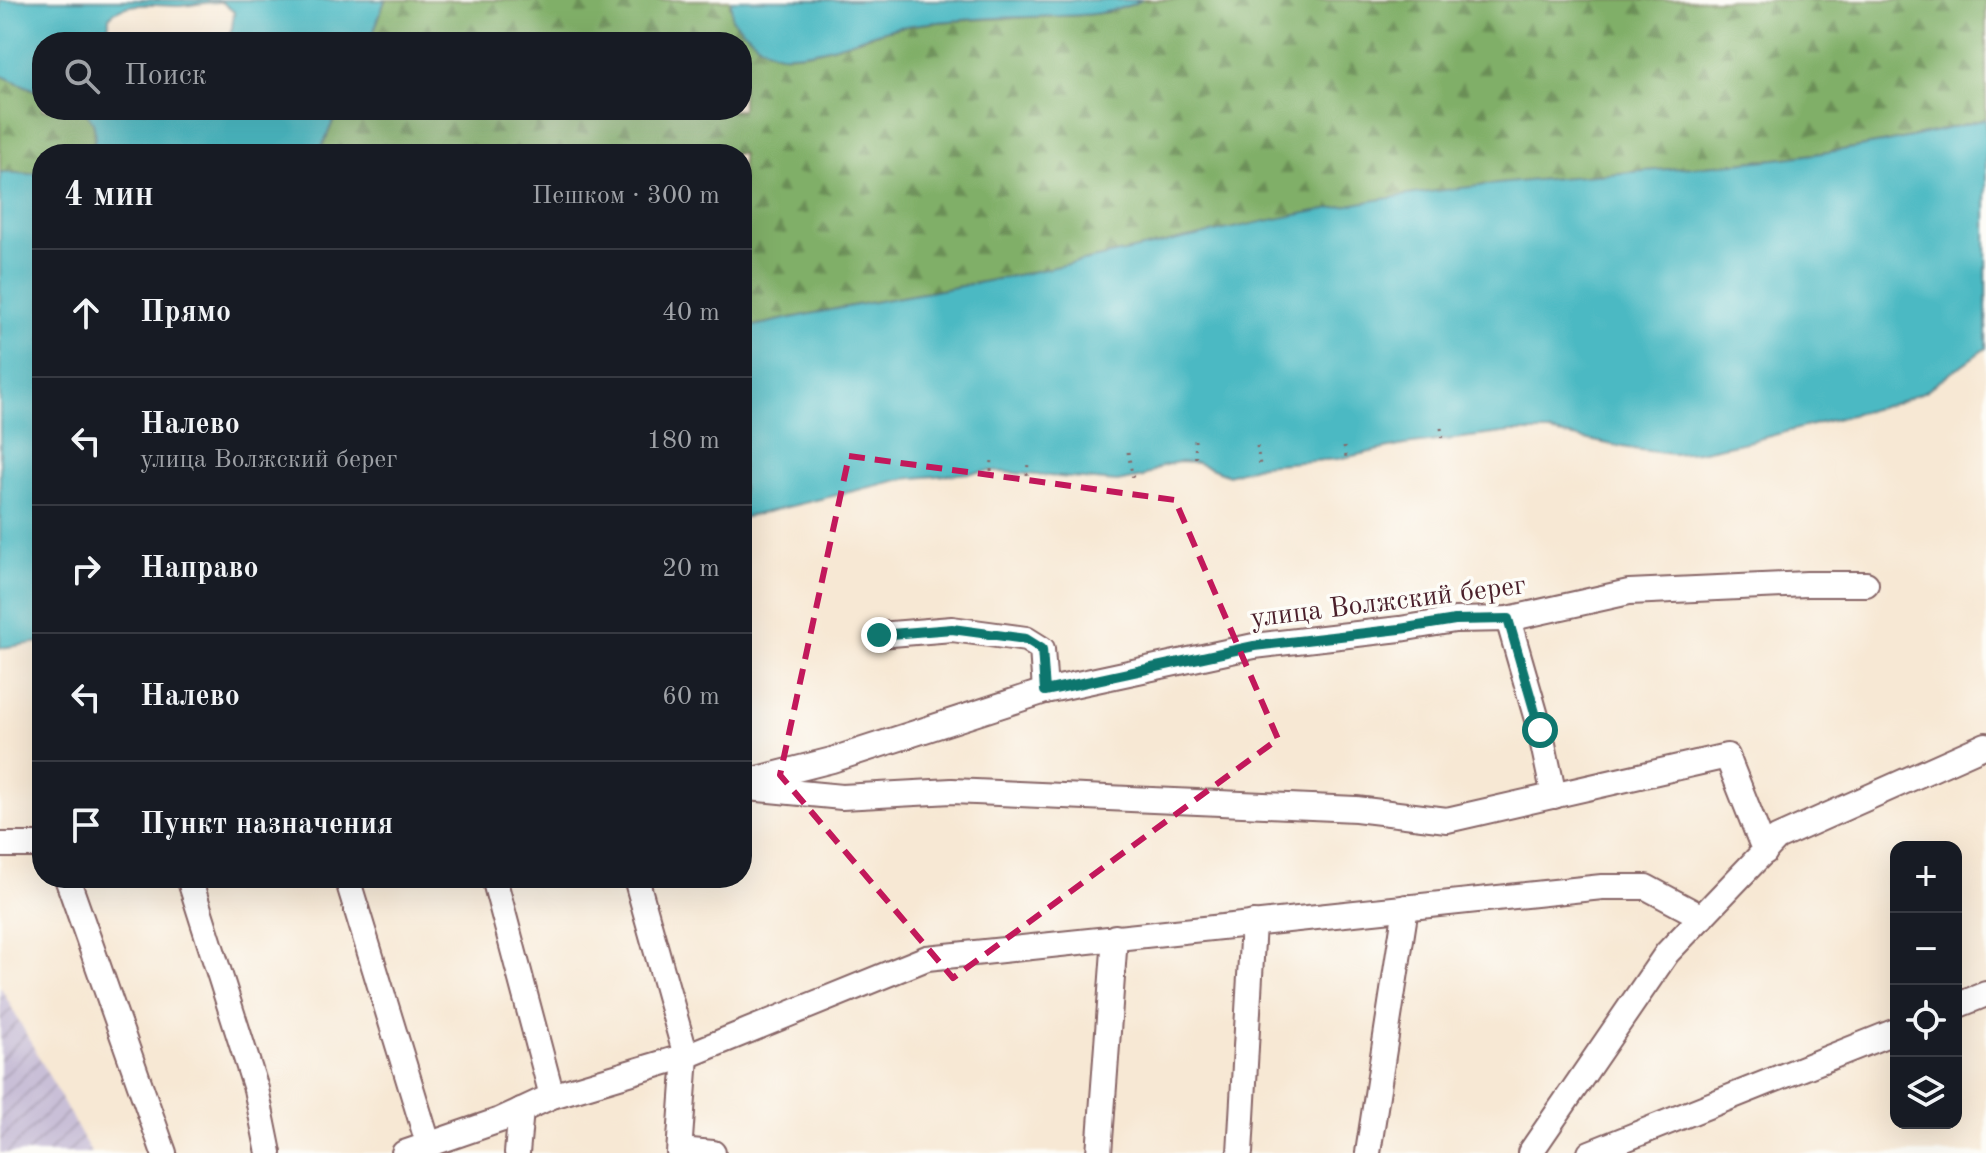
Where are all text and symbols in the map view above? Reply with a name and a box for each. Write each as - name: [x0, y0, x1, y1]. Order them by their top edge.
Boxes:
- search box: [32, 32, 752, 120]
- icon: search: [60, 54, 104, 98]
- text: Поиск: [124, 61, 207, 91]
- text: 4 мин: [64, 179, 154, 213]
- text: Пешком · 300 m: [532, 183, 720, 209]
- icon: ahead: [64, 291, 108, 335]
- text: Прямо: [140, 298, 231, 328]
- text: 40 m: [662, 300, 720, 326]
- text: Налево: [140, 410, 240, 440]
- icon: left: [64, 419, 108, 463]
- text: 180 m: [647, 428, 720, 454]
- text: улица Волжский берег: [140, 447, 398, 473]
- icon: right: [64, 547, 108, 591]
- text: Направо: [140, 554, 259, 584]
- text: 20 m: [662, 556, 720, 582]
- street label: улица Волжский берег: [1249, 572, 1528, 634]
- route end: [861, 617, 897, 653]
- icon: left: [64, 675, 108, 719]
- text: Налево: [140, 682, 240, 712]
- text: 60 m: [662, 684, 720, 710]
- route start: [1522, 712, 1558, 748]
- icon: arrive: [64, 803, 108, 847]
- text: Пункт назначения: [140, 810, 393, 840]
- map controls: [1890, 841, 1962, 1129]
- button: +: [1890, 841, 1962, 913]
- button: −: [1890, 913, 1962, 985]
- button: locate: [1890, 985, 1962, 1057]
- button: layers: [1890, 1057, 1962, 1129]

